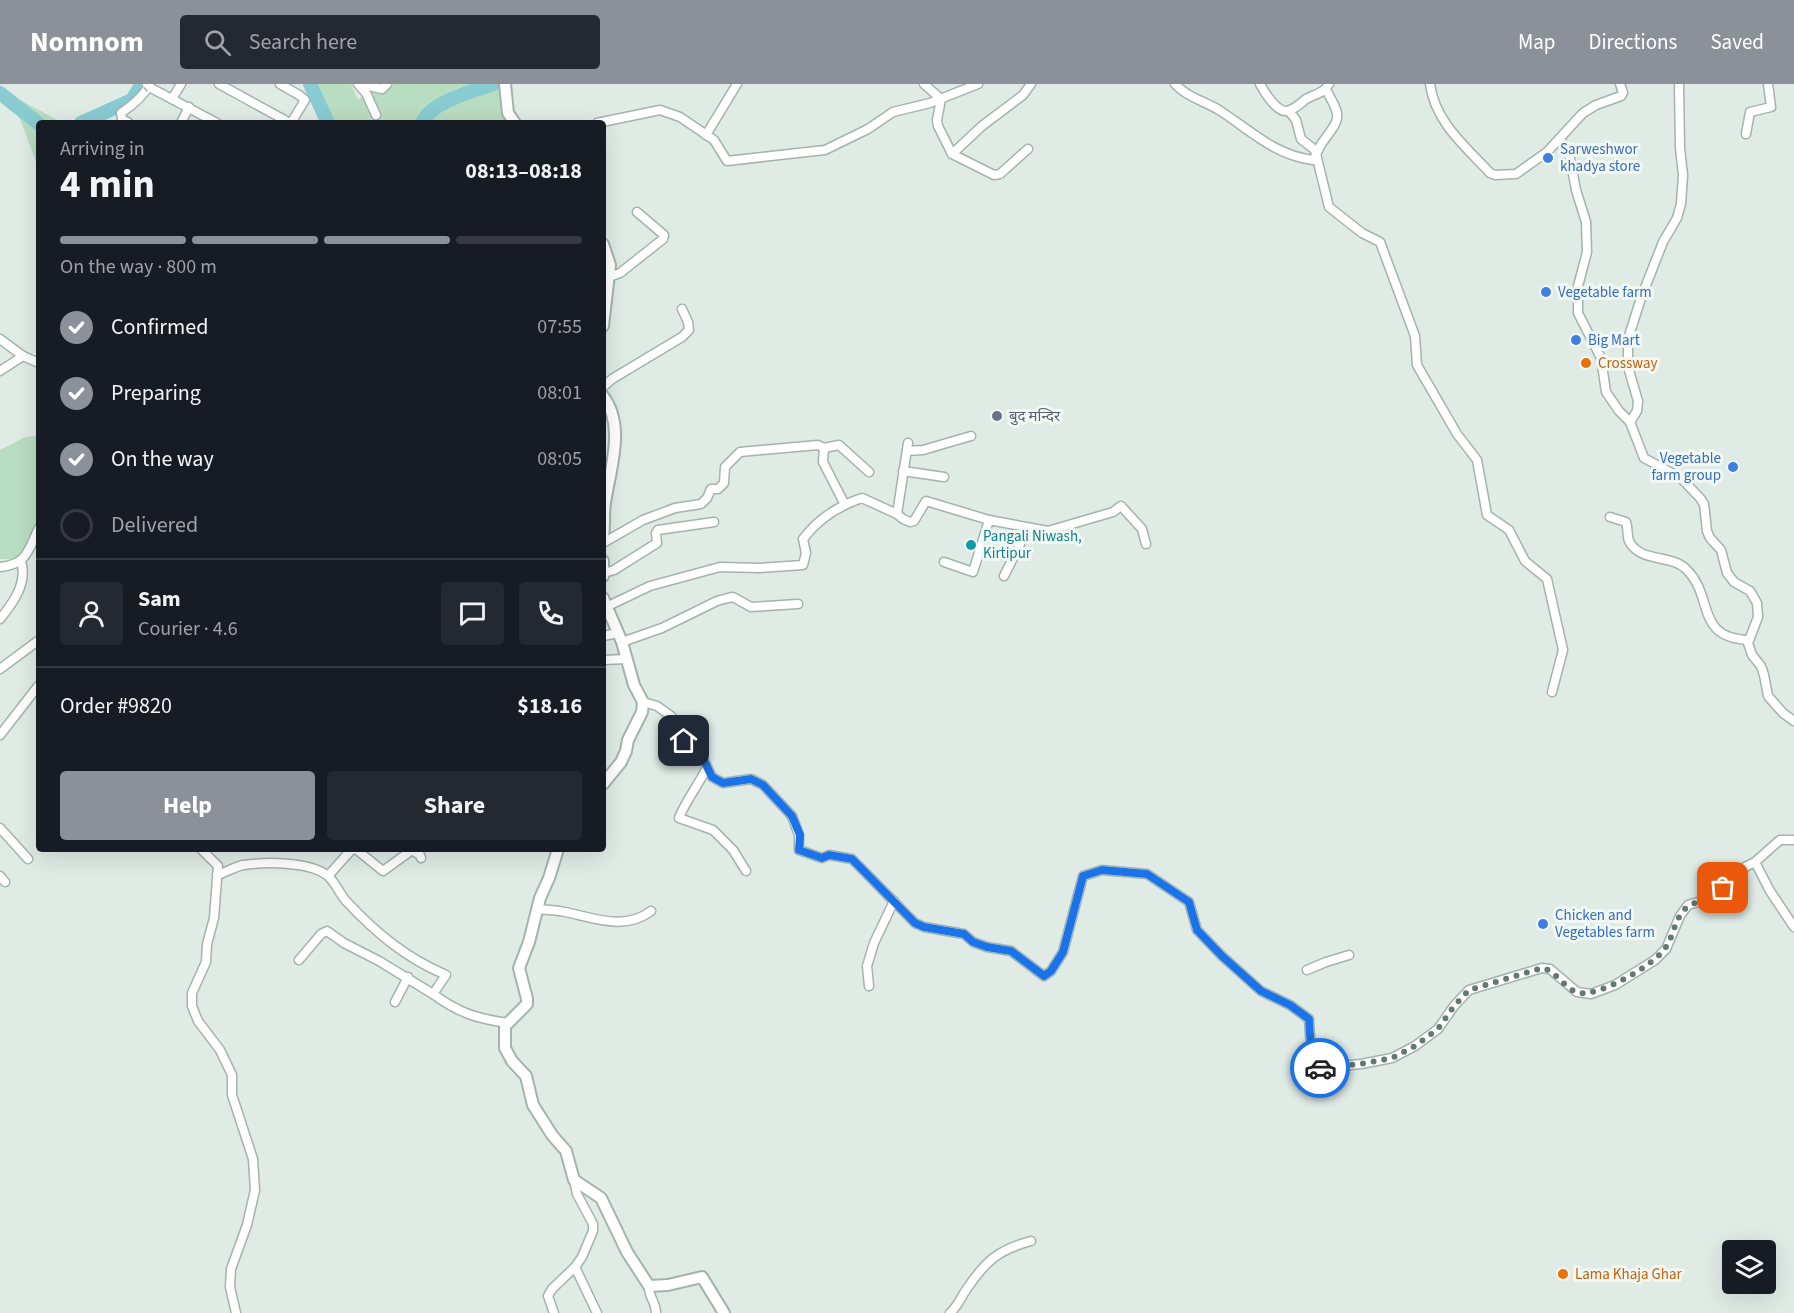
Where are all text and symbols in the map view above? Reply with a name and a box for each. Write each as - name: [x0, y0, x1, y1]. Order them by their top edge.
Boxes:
- search box: [180, 15, 600, 69]
- text: Nomnom: [30, 22, 144, 62]
- icon: search: [201, 26, 234, 59]
- text: Search here: [249, 26, 357, 58]
- text: Map: [1518, 27, 1556, 57]
- text: Directions: [1589, 27, 1677, 57]
- text: Saved: [1710, 27, 1764, 57]
- text: Arriving in: [60, 135, 145, 163]
- place label: Sarweshwor khadya store: [1560, 139, 1640, 177]
- marker: Sarweshwor khadya store: [1541, 151, 1555, 165]
- text: 08:13–08:18: [465, 155, 582, 187]
- text: 4 min: [60, 157, 155, 213]
- text: On the way · 800 m: [60, 253, 217, 281]
- place label: Vegetable farm: [1558, 282, 1652, 303]
- marker: Vegetable farm: [1539, 285, 1553, 299]
- icon: check: [60, 311, 93, 344]
- text: Confirmed: [111, 311, 208, 343]
- text: 07:55: [537, 313, 582, 341]
- place label: Big Mart: [1588, 330, 1640, 351]
- marker: Big Mart: [1569, 333, 1583, 347]
- place label: Crossway: [1598, 353, 1658, 374]
- marker: Crossway: [1579, 356, 1593, 370]
- icon: check: [60, 377, 93, 410]
- text: Preparing: [111, 377, 201, 409]
- text: 08:01: [537, 379, 582, 407]
- place label: बुद मन्दिर: [1009, 406, 1061, 427]
- marker: बुद मन्दिर: [990, 409, 1004, 423]
- icon: check: [60, 443, 93, 476]
- text: On the way: [111, 443, 214, 475]
- text: 08:05: [537, 445, 582, 473]
- place label: Vegetable farm group: [1651, 448, 1721, 486]
- marker: Vegetable farm group: [1726, 460, 1740, 474]
- text: Delivered: [111, 509, 198, 541]
- place label: Pangali Niwash, Kirtipur: [983, 526, 1082, 564]
- marker: Pangali Niwash, Kirtipur: [964, 538, 978, 552]
- button: person: [60, 582, 123, 645]
- button: chat: [441, 582, 504, 645]
- button: phone: [519, 582, 582, 645]
- text: Sam: [138, 583, 181, 615]
- text: Courier · 4.6: [138, 615, 238, 643]
- text: Order #9820: [60, 690, 172, 722]
- text: $18.16: [517, 690, 582, 722]
- pin: [658, 715, 709, 766]
- icon: home: [667, 724, 700, 757]
- button: Help: [60, 771, 315, 840]
- button: Share: [327, 771, 582, 840]
- pin: [1697, 862, 1748, 913]
- icon: bag: [1706, 871, 1739, 904]
- place label: Chicken and Vegetables farm: [1555, 905, 1655, 943]
- marker: Chicken and Vegetables farm: [1536, 917, 1550, 931]
- courier: [1290, 1038, 1350, 1098]
- icon: car: [1304, 1052, 1337, 1085]
- map controls: [1722, 1240, 1776, 1294]
- button: layers: [1722, 1240, 1776, 1294]
- place label: Lama Khaja Ghar: [1575, 1264, 1682, 1285]
- marker: Lama Khaja Ghar: [1556, 1267, 1570, 1281]

